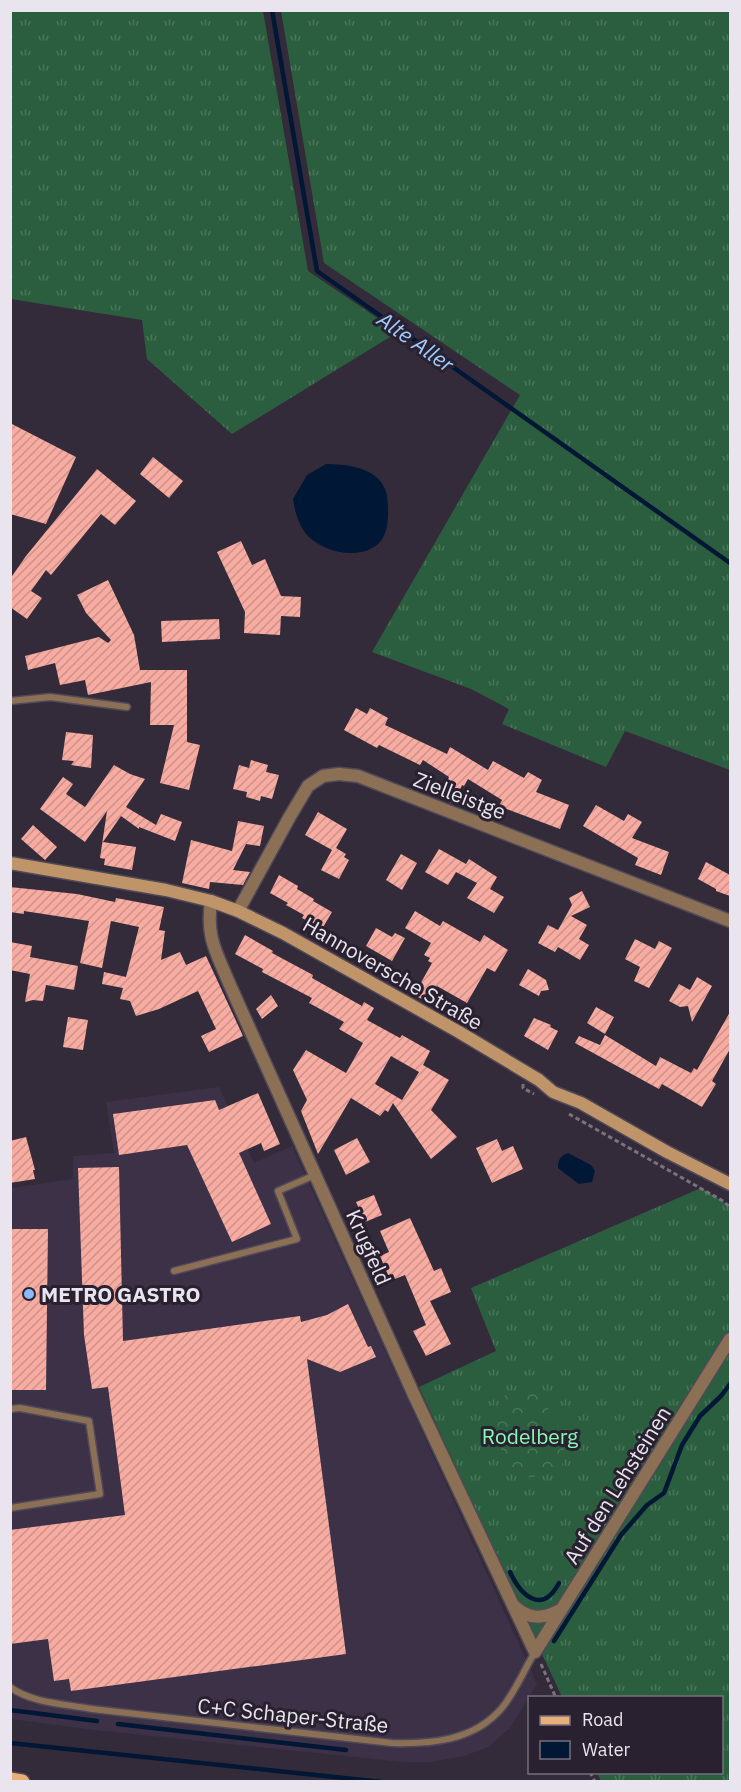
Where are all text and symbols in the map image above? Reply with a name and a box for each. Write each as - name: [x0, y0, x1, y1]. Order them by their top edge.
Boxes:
- water label: Alte Aller: [371, 304, 461, 378]
- street label: Zielleistge: [410, 765, 510, 825]
- street label: Hannoversche Straße: [298, 910, 488, 1036]
- street label: Krugfeld: [340, 1205, 398, 1289]
- place label: METRO GASTRO: [41, 1280, 200, 1308]
- marker: METRO GASTRO: [22, 1287, 36, 1301]
- street label: Auf den Lehsteinen: [557, 1401, 677, 1569]
- park label: Rodelberg: [482, 1422, 578, 1450]
- street label: C+C Schaper-Straße: [196, 1691, 390, 1739]
- legend: [528, 1696, 723, 1774]
- text: Road: [582, 1708, 623, 1731]
- text: Water: [582, 1738, 631, 1761]

